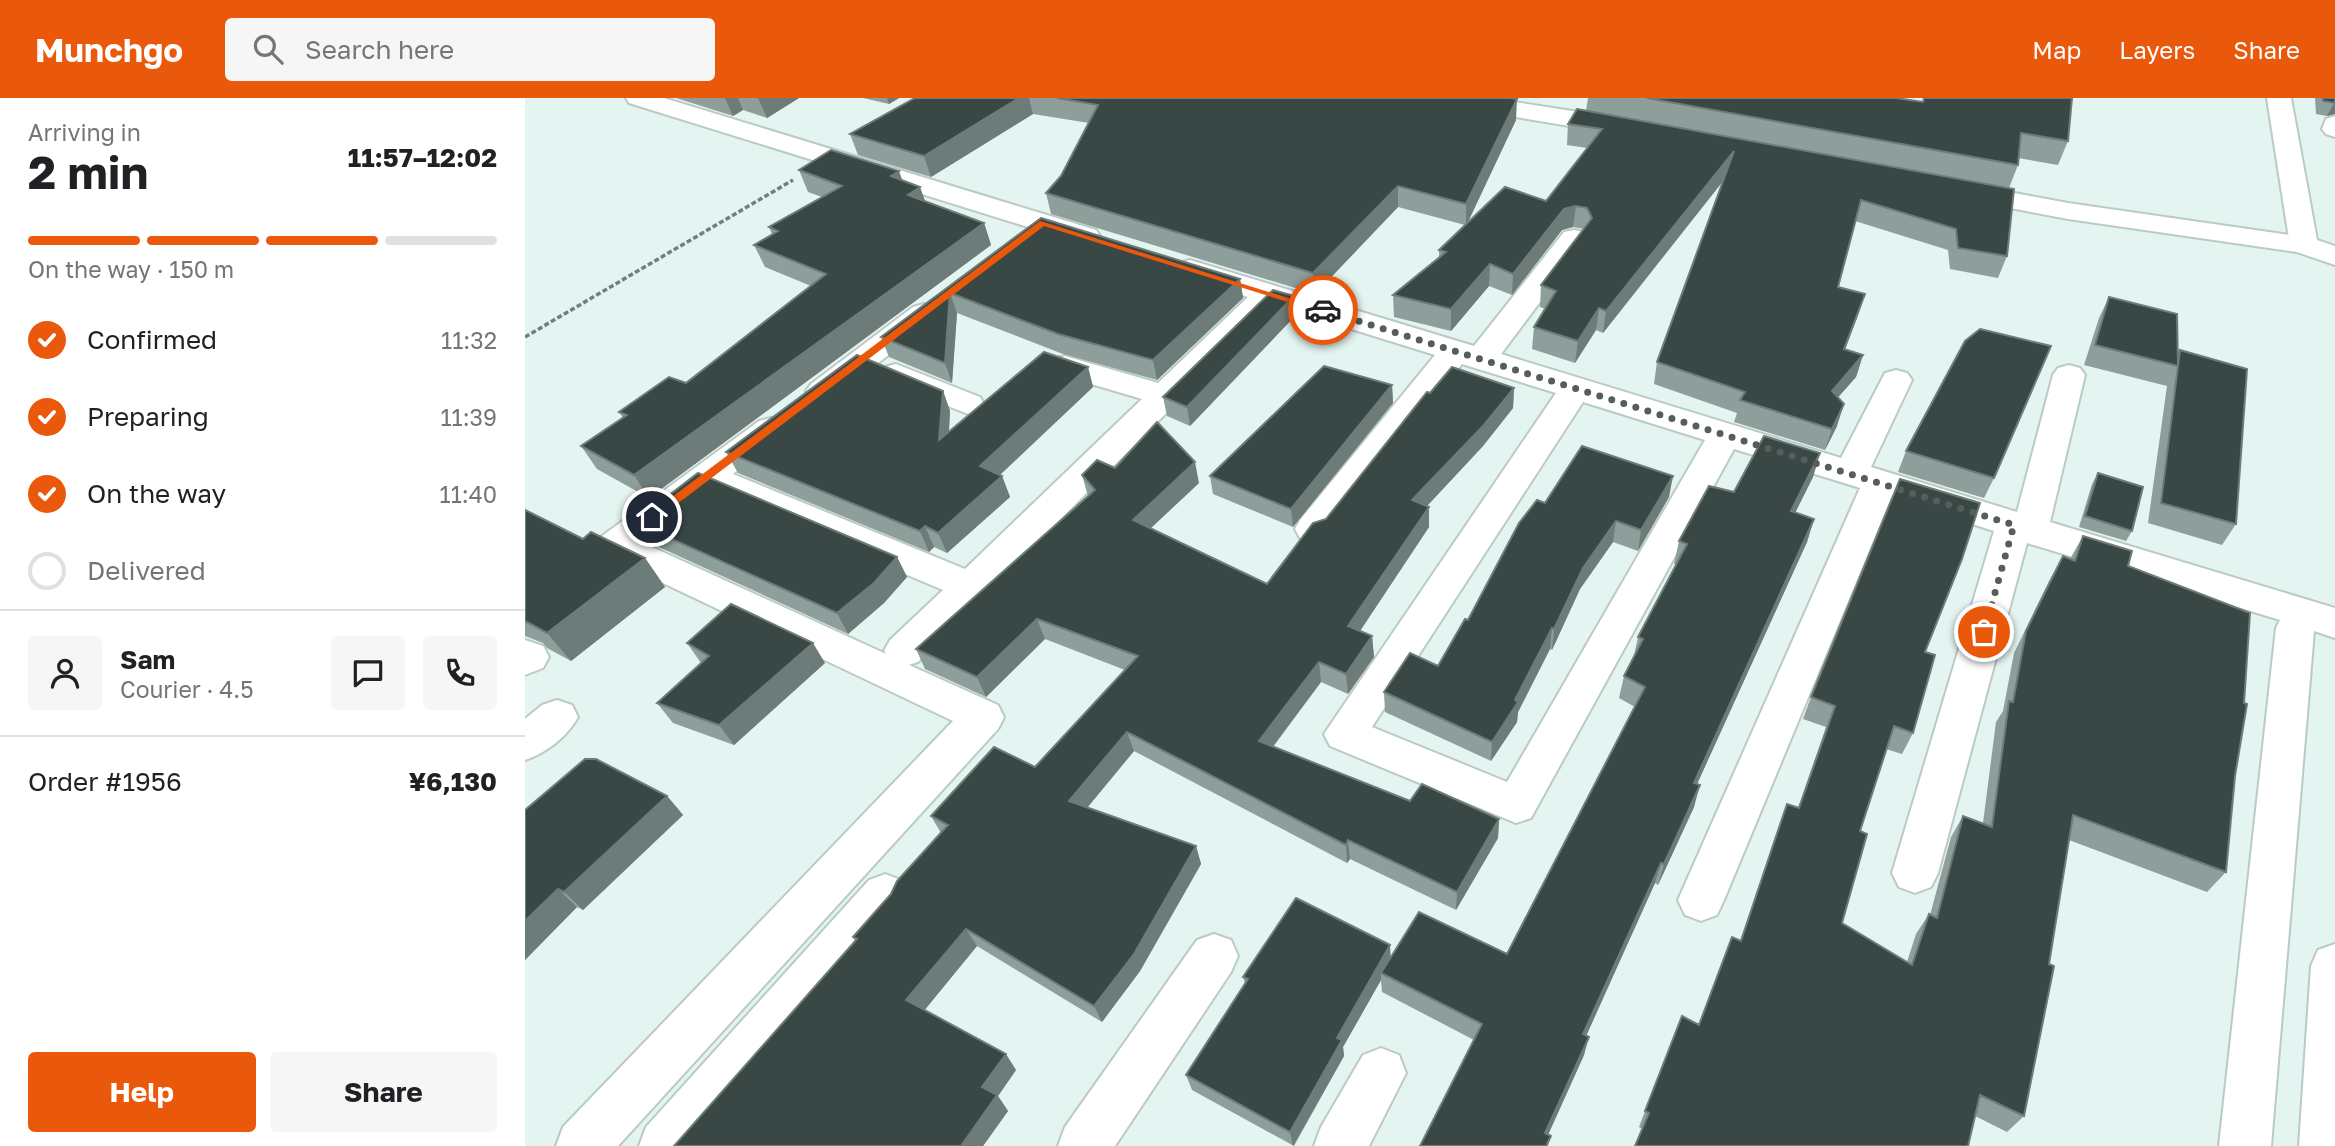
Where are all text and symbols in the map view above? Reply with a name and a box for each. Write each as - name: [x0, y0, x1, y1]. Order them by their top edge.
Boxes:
- search box: [225, 18, 715, 81]
- text: Munchgo: [35, 30, 183, 69]
- icon: search: [249, 30, 287, 68]
- text: Search here: [305, 34, 454, 65]
- text: Map: [2032, 35, 2081, 64]
- text: Layers: [2119, 35, 2195, 64]
- text: Share: [2233, 35, 2300, 64]
- text: Arriving in: [28, 118, 141, 146]
- text: 11:57–12:02: [348, 142, 497, 173]
- text: 2 min: [28, 144, 148, 199]
- text: On the way · 150 m: [28, 255, 234, 283]
- courier: [1288, 275, 1358, 345]
- icon: car: [1304, 291, 1342, 329]
- icon: check: [28, 321, 66, 359]
- text: Confirmed: [87, 324, 217, 355]
- text: 11:32: [441, 326, 497, 354]
- icon: check: [28, 398, 66, 436]
- text: Preparing: [87, 401, 209, 432]
- text: 11:39: [440, 403, 497, 431]
- icon: check: [28, 475, 66, 513]
- text: On the way: [87, 478, 226, 509]
- text: 11:40: [440, 480, 497, 508]
- pin: [622, 487, 682, 547]
- icon: home: [633, 498, 671, 536]
- text: Delivered: [87, 555, 206, 586]
- pin: [1954, 602, 2014, 662]
- icon: bag: [1965, 613, 2003, 651]
- button: person: [28, 636, 102, 710]
- button: chat: [331, 636, 405, 710]
- button: phone: [423, 636, 497, 710]
- text: Sam: [120, 644, 175, 675]
- text: Courier · 4.5: [120, 675, 253, 703]
- text: Order #1956: [28, 766, 182, 797]
- text: ¥6,130: [409, 766, 497, 797]
- button: Help: [28, 1052, 256, 1132]
- button: Share: [270, 1052, 497, 1132]

